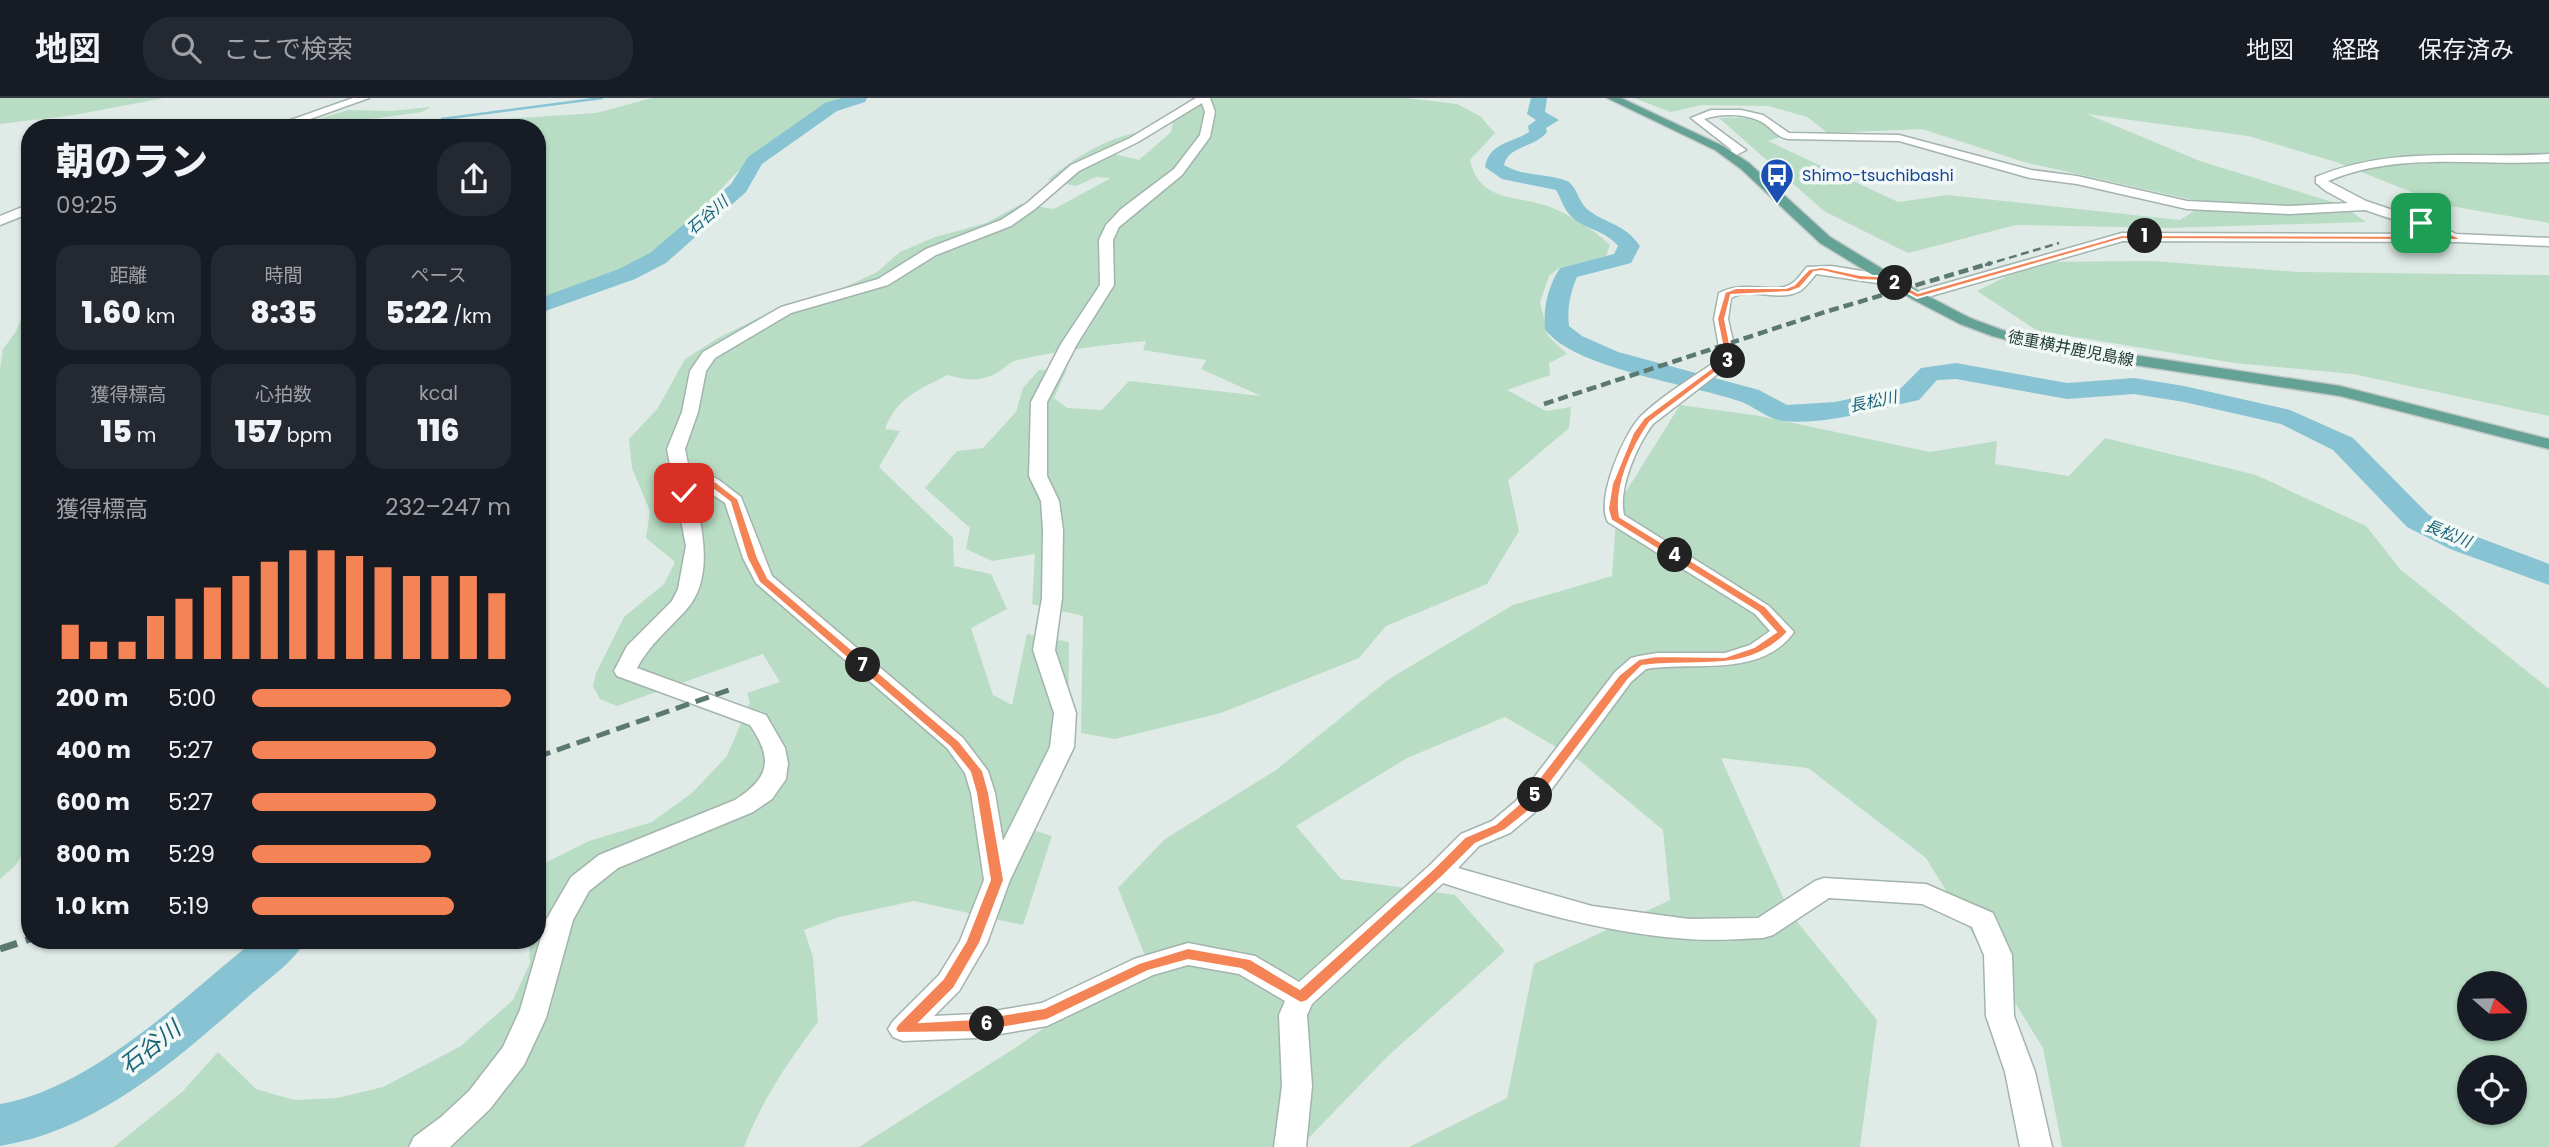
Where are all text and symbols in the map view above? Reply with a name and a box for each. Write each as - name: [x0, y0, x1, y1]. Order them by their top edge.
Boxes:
- search box: [143, 17, 633, 80]
- text: 地図: [35, 25, 101, 72]
- icon: search: [167, 29, 205, 67]
- text: ここで検索: [223, 31, 353, 67]
- text: 地図: [2246, 33, 2294, 66]
- text: 経路: [2332, 33, 2380, 66]
- text: 保存済み: [2418, 33, 2514, 66]
- text: 朝のラン: [56, 135, 208, 188]
- button: share: [437, 142, 511, 216]
- bus stop icon: Shimo-tsuchibashi: [1758, 156, 1796, 205]
- place label: Shimo-tsuchibashi: [1802, 164, 1954, 187]
- text: 09:25: [56, 189, 118, 221]
- water label: 石谷川: [682, 190, 734, 240]
- pin: [2391, 193, 2451, 253]
- icon: arrive: [2402, 204, 2440, 242]
- pin: 1: [2128, 218, 2162, 254]
- text: 1: [2141, 222, 2148, 249]
- text: 距離: [109, 262, 148, 289]
- text: 時間: [264, 262, 303, 289]
- text: ペース: [410, 262, 467, 289]
- pin: 2: [1878, 266, 1912, 300]
- text: 2: [1889, 269, 1900, 296]
- text: 1.60: [82, 291, 141, 334]
- text: 8:35: [250, 291, 317, 334]
- text: 5:22: [385, 291, 448, 334]
- text: km: [141, 303, 175, 330]
- text: /km: [448, 303, 492, 330]
- street label: 徳重横井鹿児島線: [2006, 325, 2136, 372]
- pin: 3: [1710, 344, 1746, 378]
- text: 3: [1722, 347, 1733, 374]
- text: kcal: [419, 380, 458, 407]
- text: 獲得標高: [90, 381, 167, 408]
- text: 心拍数: [255, 381, 312, 408]
- water label: 長松川: [1847, 385, 1901, 418]
- text: 116: [417, 409, 460, 452]
- text: 15: [101, 410, 132, 453]
- text: 157: [235, 410, 282, 453]
- text: m: [132, 422, 156, 449]
- text: bpm: [282, 422, 332, 449]
- pin: [654, 463, 714, 523]
- icon: check: [665, 474, 703, 512]
- text: 232–247 m: [385, 491, 511, 523]
- text: 獲得標高: [56, 493, 148, 525]
- water label: 長松川: [2421, 514, 2476, 554]
- pin: 4: [1658, 538, 1692, 573]
- text: 4: [1668, 541, 1681, 568]
- pin: 7: [846, 648, 880, 682]
- text: 7: [857, 651, 868, 678]
- text: 200 m: [56, 682, 128, 714]
- text: 5:00: [168, 682, 216, 714]
- text: 400 m: [56, 734, 131, 766]
- text: 5:27: [168, 734, 213, 766]
- pin: 5: [1518, 778, 1552, 812]
- text: 5: [1528, 781, 1541, 808]
- text: 600 m: [56, 786, 130, 818]
- text: 5:27: [168, 786, 213, 818]
- text: 800 m: [56, 838, 130, 870]
- text: 5:29: [168, 838, 215, 870]
- text: 1.0 km: [56, 890, 130, 922]
- text: 5:19: [168, 890, 209, 922]
- north arrow: [2457, 971, 2527, 1041]
- map controls: [2457, 971, 2527, 1125]
- pin: 6: [970, 1006, 1004, 1042]
- text: 6: [980, 1010, 993, 1037]
- water label: 石谷川: [113, 1011, 189, 1081]
- button: locate: [2457, 1055, 2527, 1125]

